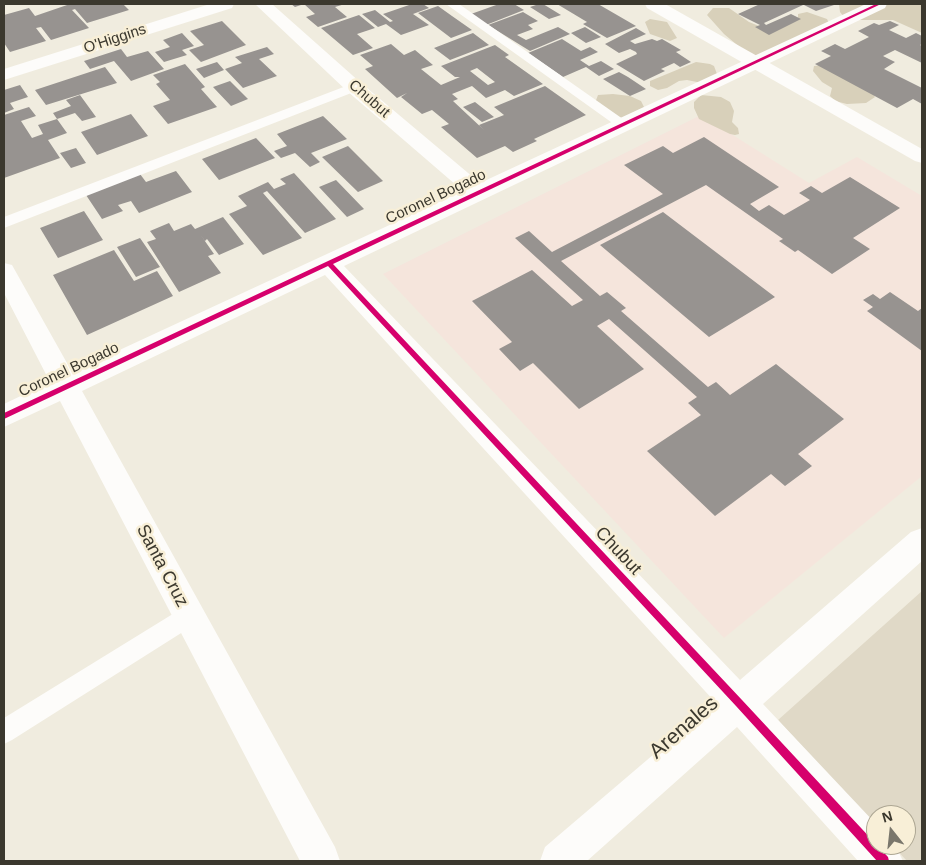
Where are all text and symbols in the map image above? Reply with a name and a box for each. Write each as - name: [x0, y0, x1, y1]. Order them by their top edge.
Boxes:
- street label: O'Higgins: [82, 20, 148, 58]
- street label: Chubut: [345, 76, 393, 122]
- street label: Coronel Bogado: [383, 166, 489, 228]
- street label: Coronel Bogado: [16, 339, 122, 401]
- street label: Santa Cruz: [131, 521, 193, 611]
- street label: Chubut: [590, 522, 646, 580]
- street label: Arenales: [644, 691, 724, 765]
- north arrow: [866, 805, 916, 855]
- text: N: [880, 807, 894, 826]

